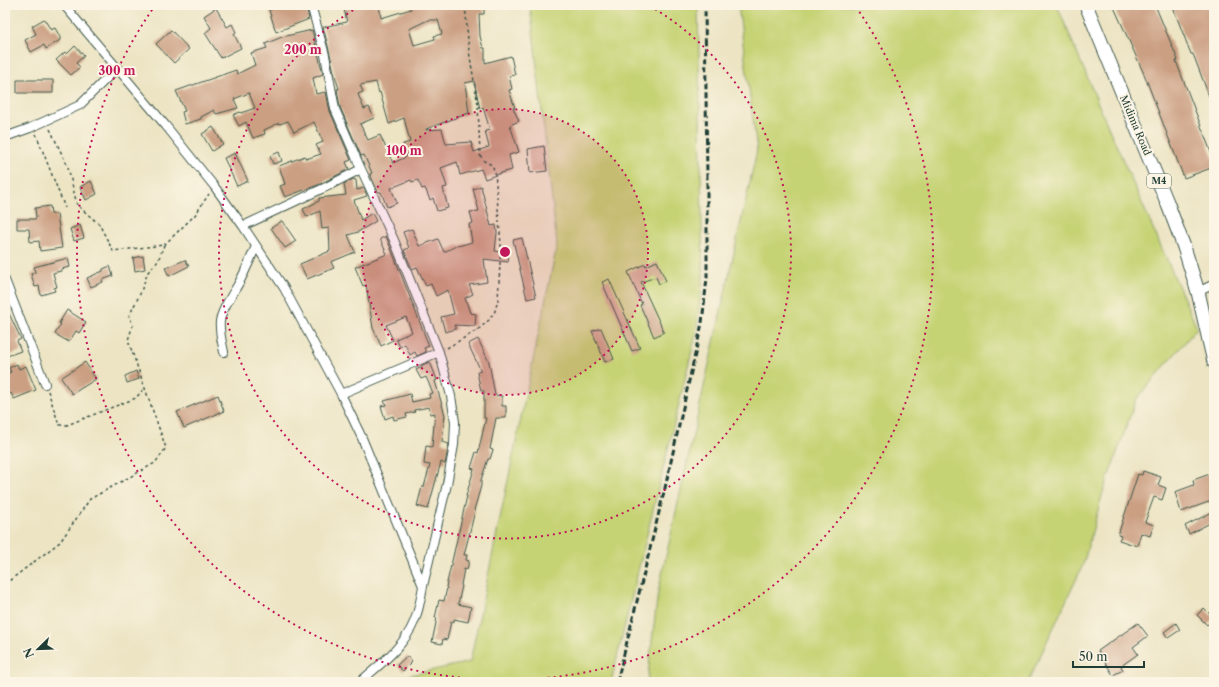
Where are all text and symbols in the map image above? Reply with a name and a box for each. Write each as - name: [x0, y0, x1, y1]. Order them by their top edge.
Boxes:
- text: 200 m: [284, 42, 322, 57]
- text: 300 m: [98, 63, 136, 78]
- street label: Midima Road: [1117, 93, 1154, 157]
- text: 100 m: [386, 143, 422, 158]
- road number: M4: [1147, 174, 1171, 188]
- centre of rings: [498, 245, 512, 259]
- north arrow: [18, 629, 58, 669]
- scale bar: [1073, 643, 1144, 669]
- text: N: [20, 645, 37, 660]
- text: 50 m: [1079, 649, 1108, 664]

